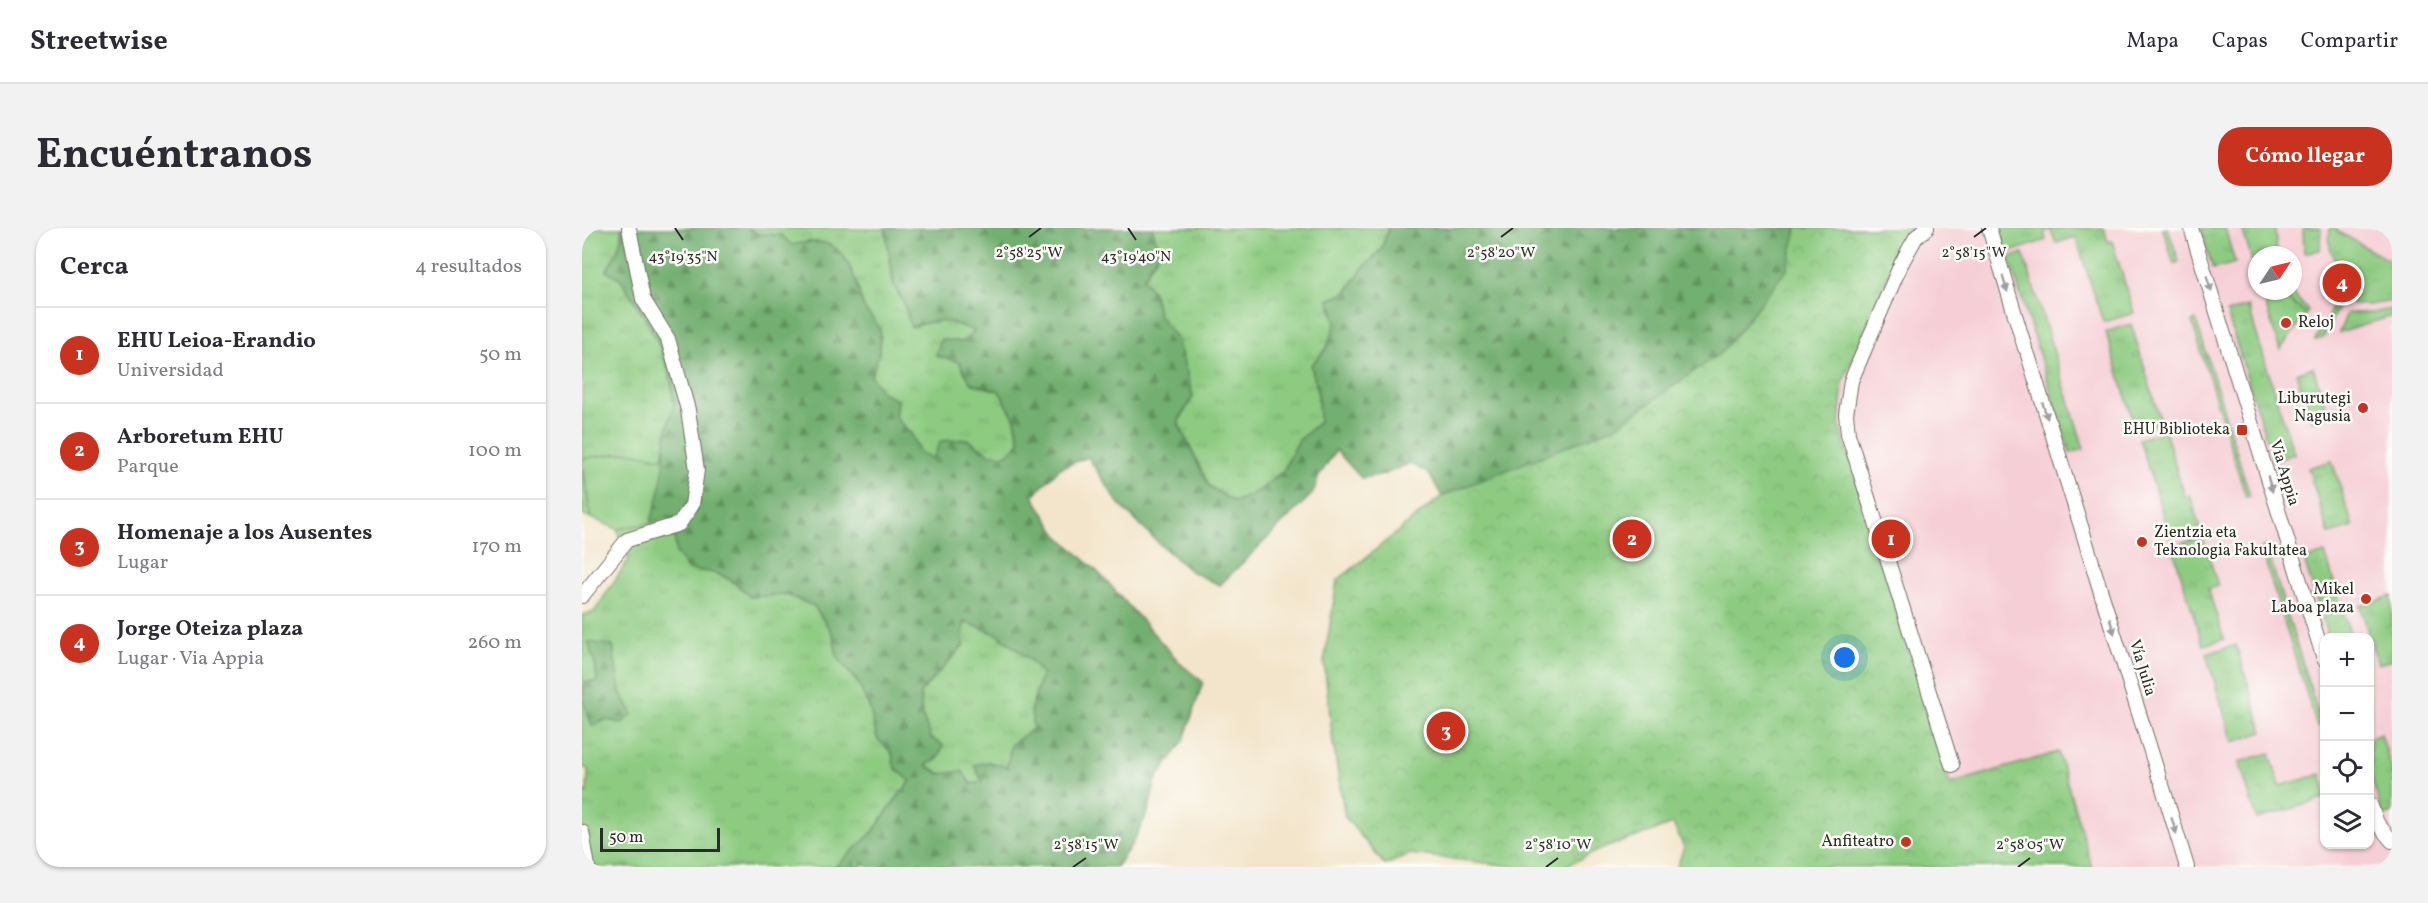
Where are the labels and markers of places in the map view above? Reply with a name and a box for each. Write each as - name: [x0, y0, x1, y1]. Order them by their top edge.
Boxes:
- pin: 4: [2322, 260, 2362, 306]
- place label: Reloj: [2298, 312, 2334, 334]
- marker: Reloj: [2279, 316, 2293, 330]
- place label: Liburutegi Nagusia: [2278, 388, 2351, 428]
- marker: Liburutegi Nagusia: [2356, 401, 2370, 415]
- place label: EHU Biblioteka: [2123, 419, 2230, 441]
- marker: EHU Biblioteka: [2235, 423, 2249, 437]
- pin: 2: [1612, 516, 1652, 562]
- pin: 1: [1872, 516, 1910, 562]
- place label: Zientzia eta Teknologia Fakultatea: [2154, 522, 2307, 562]
- marker: Zientzia eta Teknologia Fakultatea: [2135, 535, 2149, 549]
- place label: Mikel Laboa plaza: [2271, 579, 2354, 619]
- marker: Mikel Laboa plaza: [2359, 592, 2373, 606]
- pin: 3: [1426, 708, 1466, 754]
- place label: Anfiteatro: [1822, 831, 1894, 853]
- marker: Anfiteatro: [1899, 835, 1913, 849]

